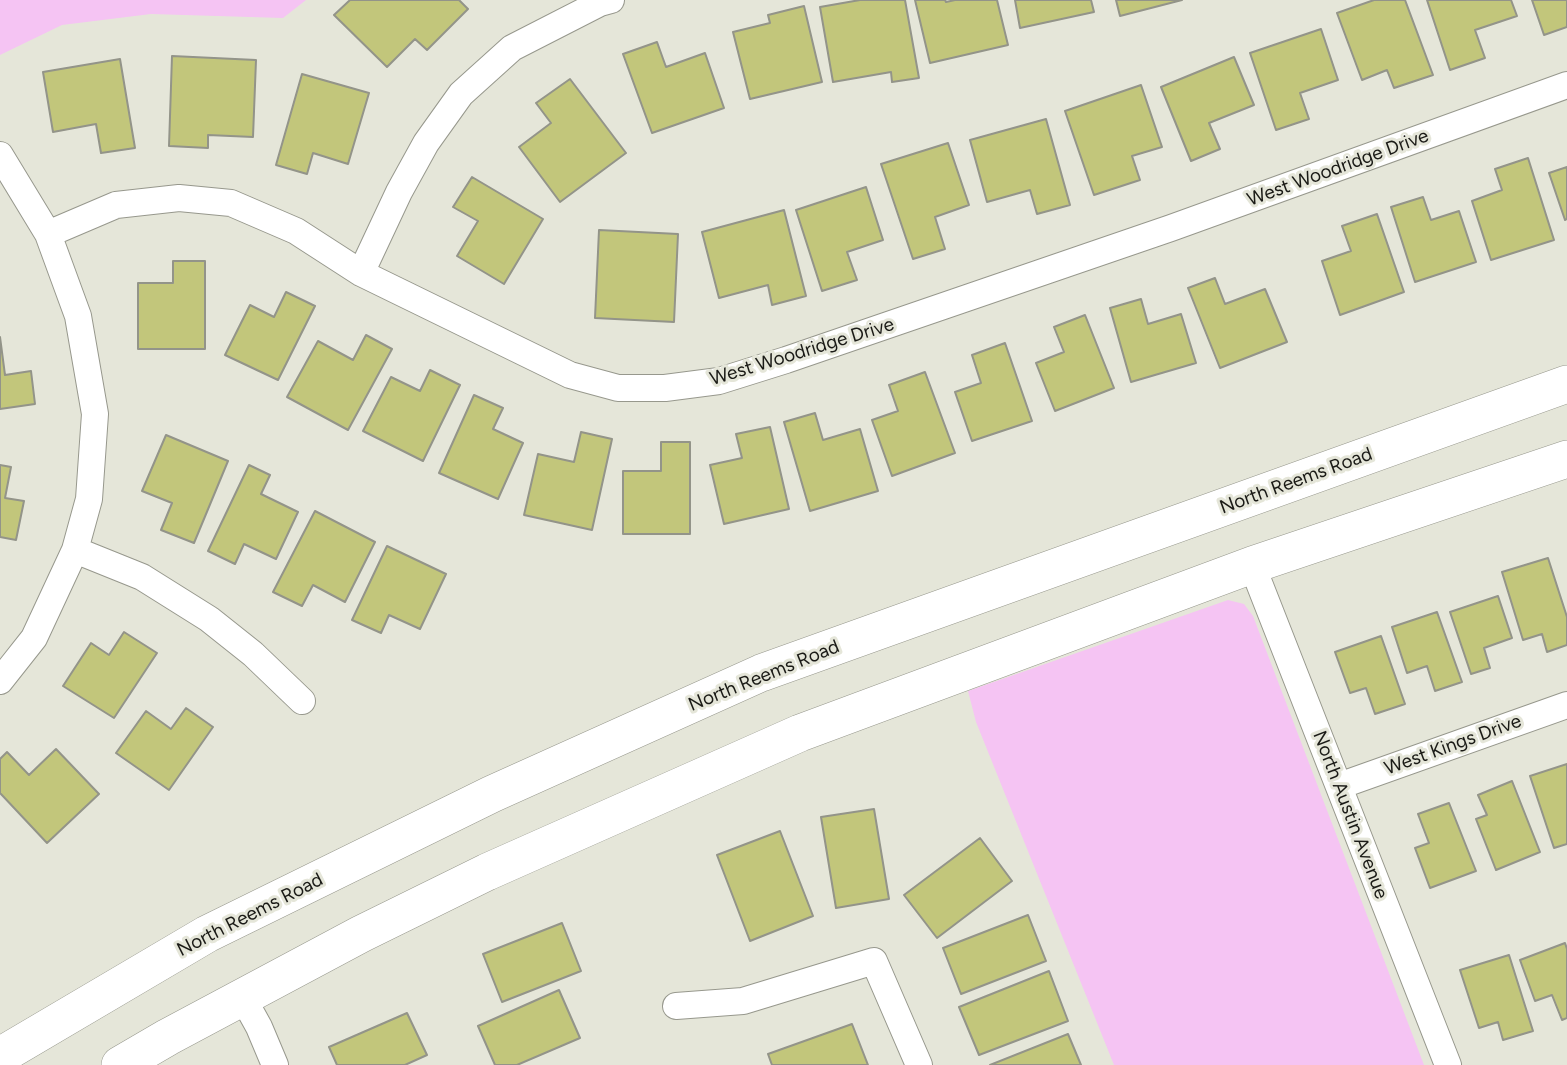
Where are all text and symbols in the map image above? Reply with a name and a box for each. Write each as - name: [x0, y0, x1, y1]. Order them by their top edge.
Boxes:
- street label: West Woodridge Drive: [1244, 125, 1432, 211]
- street label: West Woodridge Drive: [707, 313, 897, 391]
- street label: North Reems Road: [1217, 443, 1375, 519]
- street label: North Reems Road: [685, 635, 843, 717]
- street label: West Kings Drive: [1382, 710, 1524, 780]
- street label: North Austin Avenue: [1307, 728, 1393, 902]
- street label: North Reems Road: [173, 868, 327, 962]

